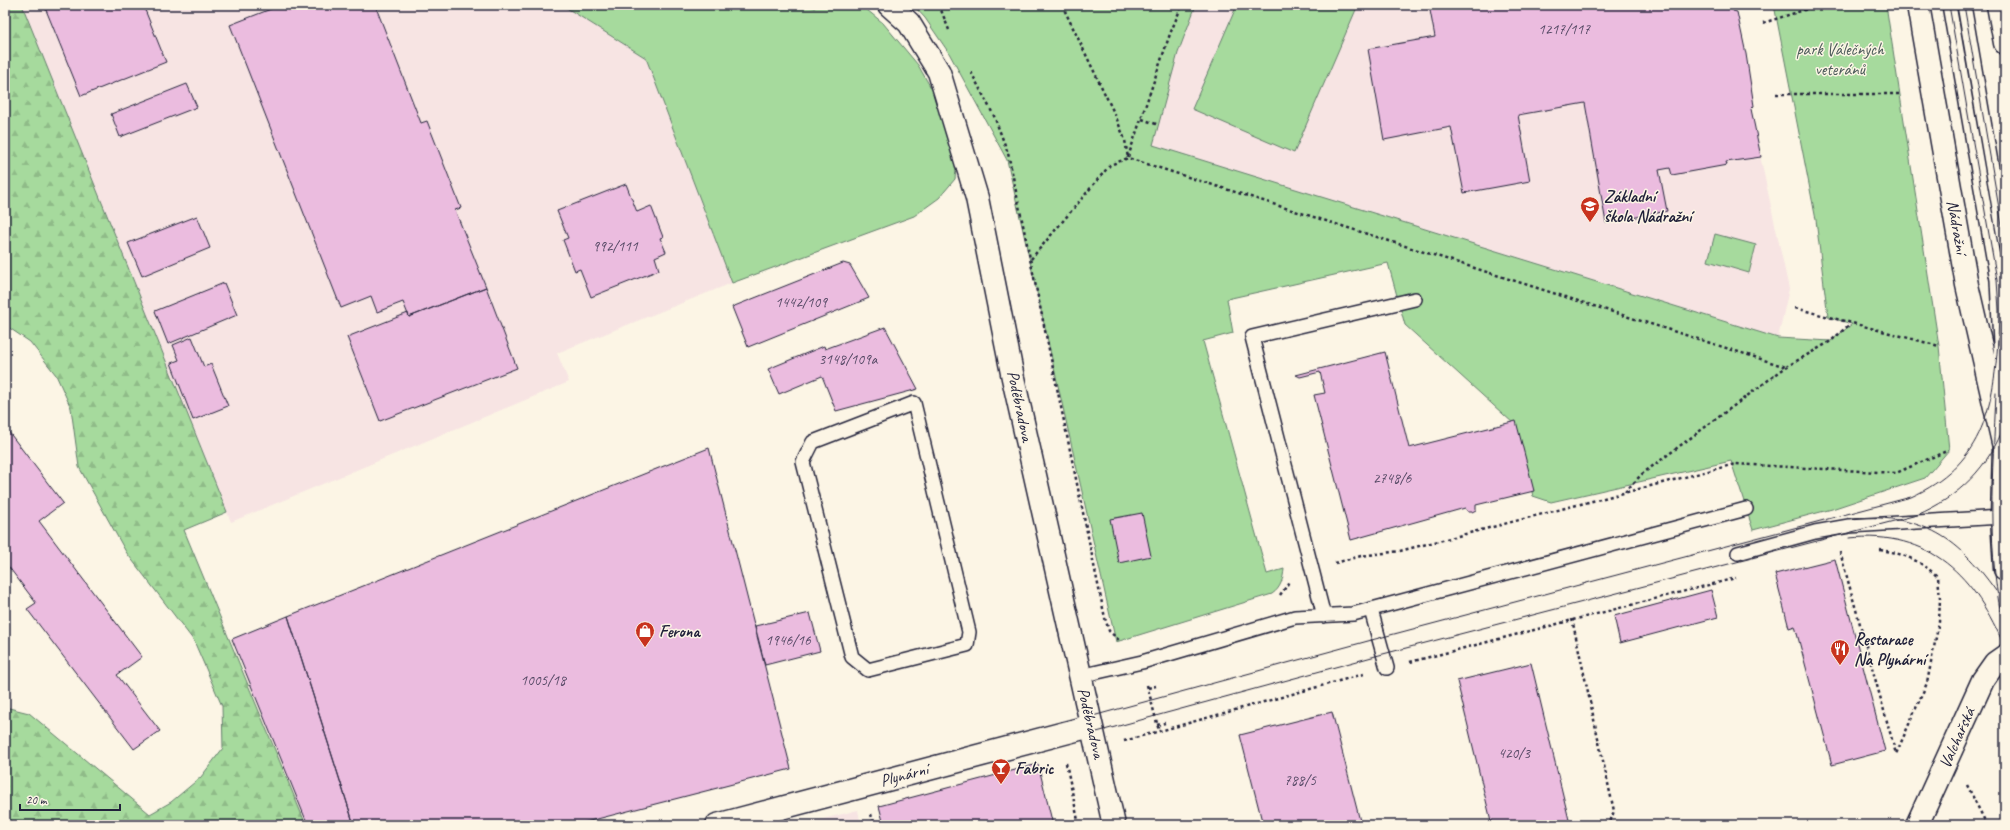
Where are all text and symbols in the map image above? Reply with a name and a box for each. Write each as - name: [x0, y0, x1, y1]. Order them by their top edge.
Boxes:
- house number: 1217/117: [1538, 20, 1591, 39]
- park label: park Válečných veteránů: [1796, 39, 1885, 80]
- place label: Základní škola Nádražní: [1604, 186, 1695, 227]
- school or university icon: Základní škola Nádražní: [1579, 195, 1601, 223]
- street label: Nádražní: [1942, 199, 1973, 259]
- house number: 992/111: [592, 237, 639, 256]
- house number: 1442/109: [775, 293, 828, 312]
- house number: 3148/109a: [819, 350, 879, 369]
- street label: Poděbradova: [1002, 369, 1038, 445]
- house number: 2748/6: [1373, 469, 1413, 488]
- shop icon: Ferona: [634, 620, 656, 648]
- place label: Ferona: [659, 621, 701, 642]
- place label: Restarace Na Plynární: [1854, 629, 1929, 670]
- house number: 1946/16: [765, 631, 812, 650]
- restaurant icon: Restarace Na Plynární: [1829, 638, 1851, 666]
- house number: 1005/18: [520, 671, 567, 690]
- street label: Poděbradova: [1073, 686, 1110, 762]
- street label: Valchařská: [1934, 703, 1980, 771]
- house number: 420/3: [1498, 744, 1531, 763]
- bar icon: Fabric: [990, 757, 1012, 785]
- street label: Plynární: [878, 758, 934, 791]
- place label: Fabric: [1015, 758, 1054, 779]
- house number: 788/5: [1284, 771, 1317, 790]
- scale bar: [20, 786, 120, 812]
- text: 20 m: [26, 792, 48, 808]

